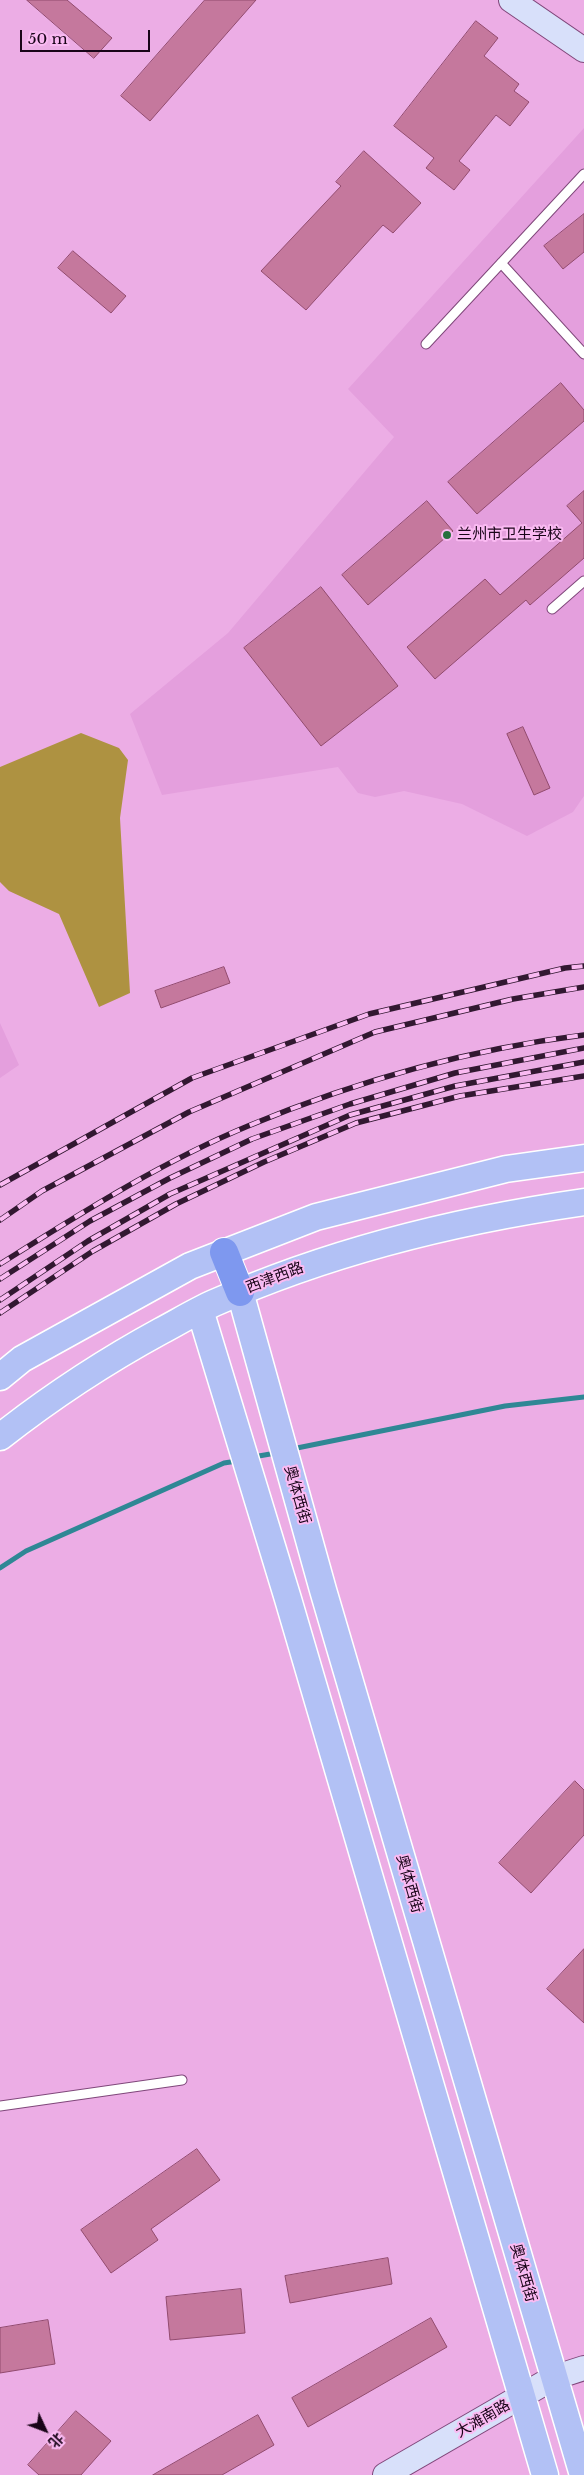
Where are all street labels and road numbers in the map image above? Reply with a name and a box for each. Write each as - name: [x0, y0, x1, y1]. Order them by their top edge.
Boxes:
- street label: 西津西路: [244, 1259, 306, 1297]
- street label: 奥体西街: [280, 1464, 314, 1526]
- street label: 奥体西街: [392, 1853, 426, 1915]
- street label: 奥体西街: [506, 2242, 540, 2304]
- street label: 大滩南路: [453, 2396, 513, 2442]

